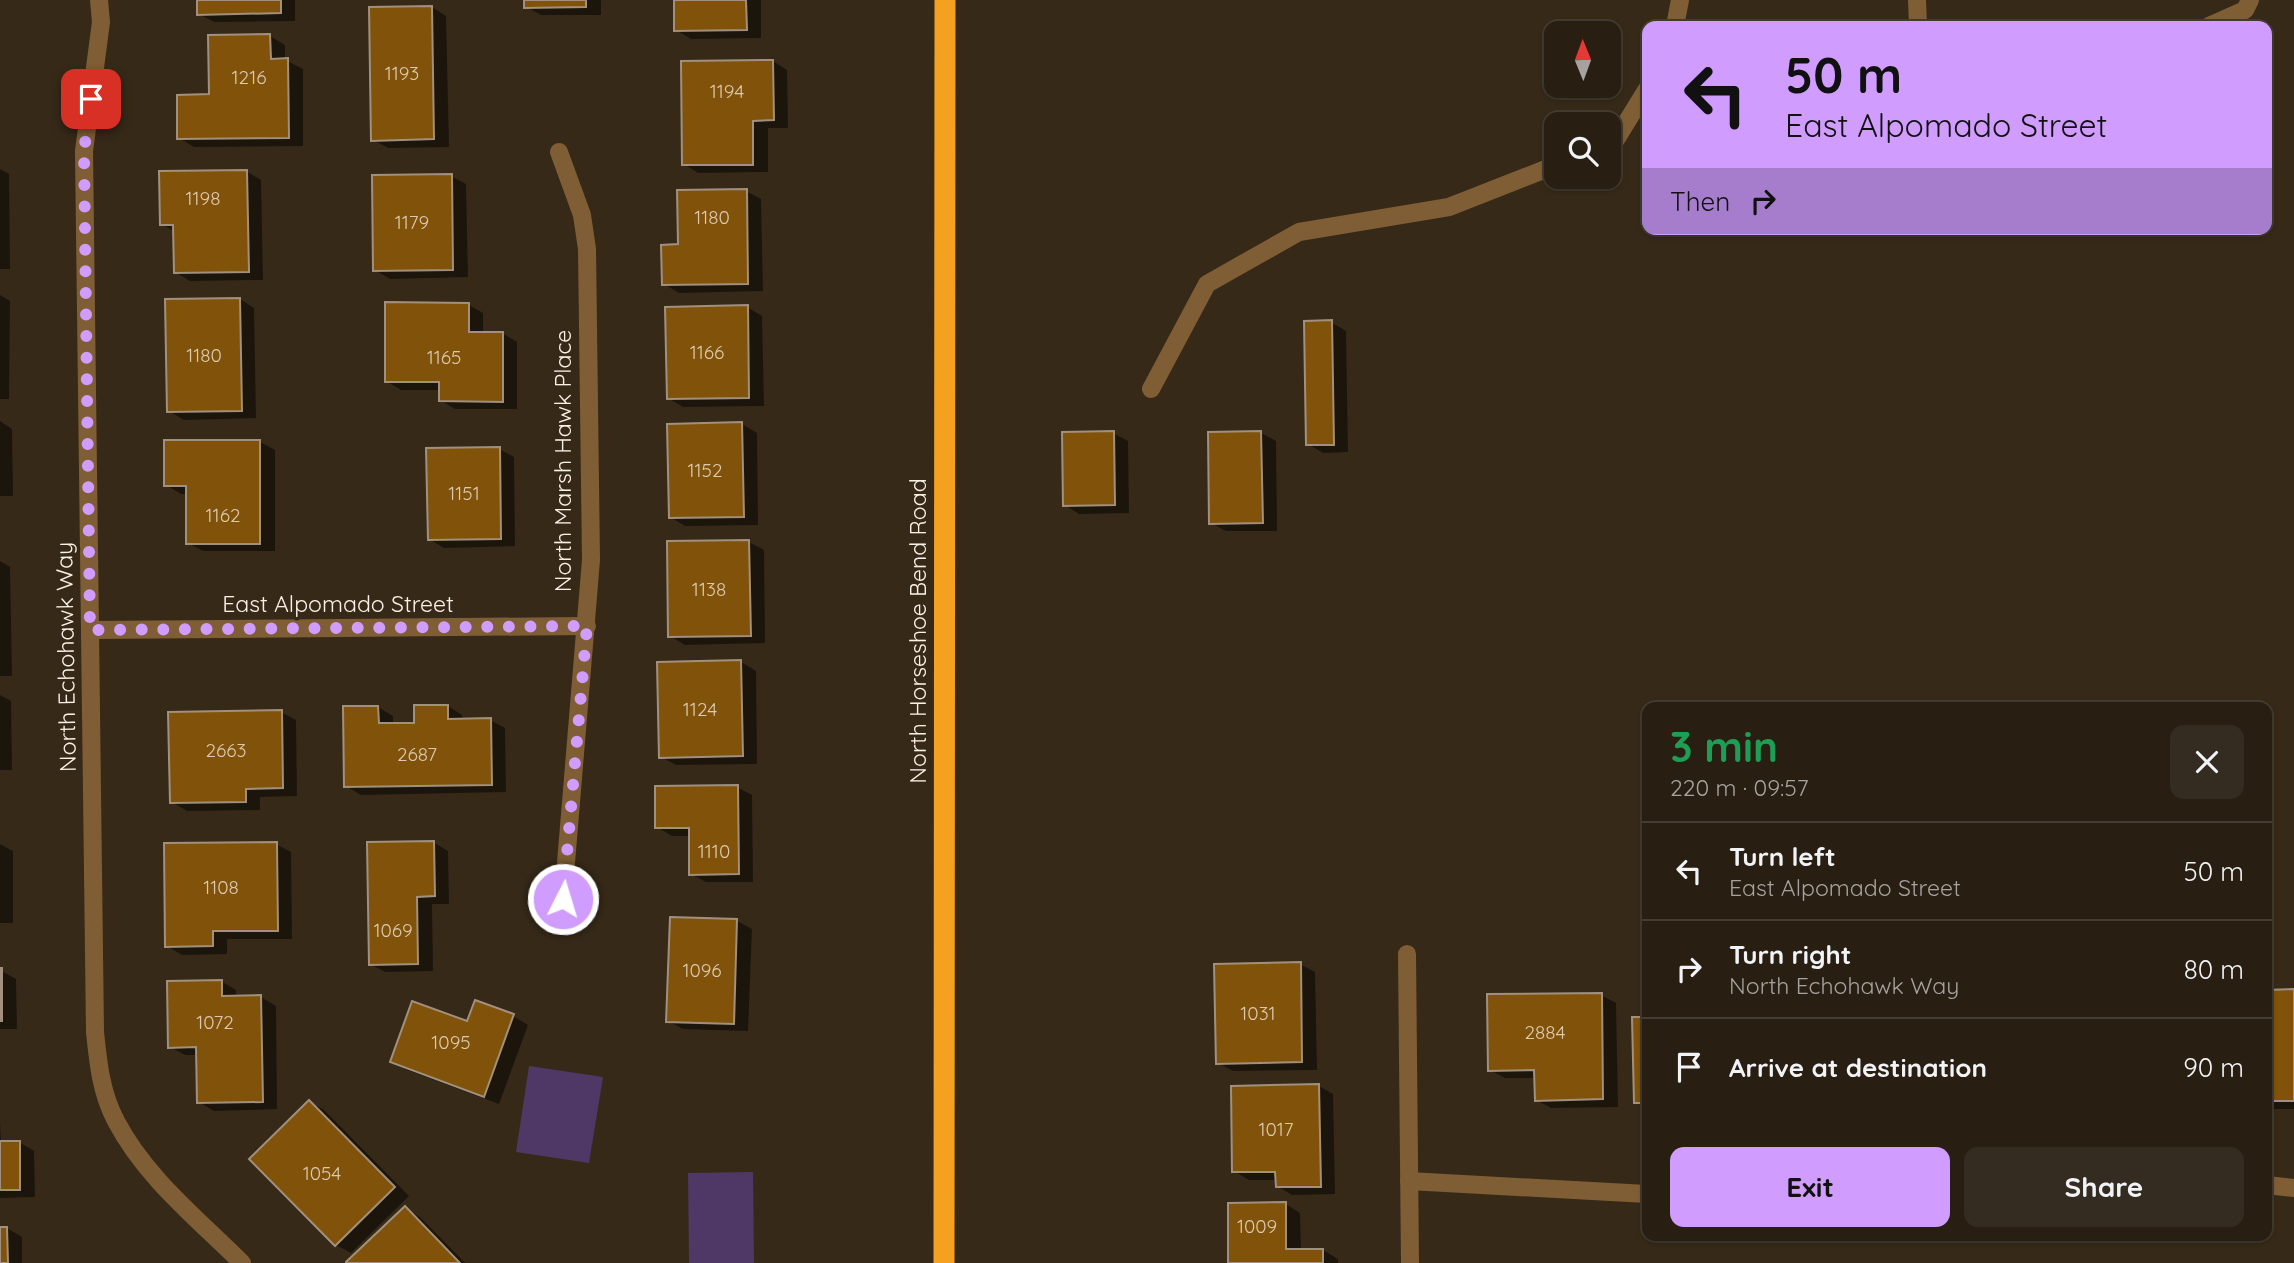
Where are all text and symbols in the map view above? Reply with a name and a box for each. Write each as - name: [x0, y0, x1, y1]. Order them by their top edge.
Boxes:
- north arrow: [1544, 21, 1620, 98]
- map controls: [1544, 21, 1621, 189]
- text: 50 m: [1785, 44, 1902, 105]
- icon: left: [1670, 49, 1761, 140]
- house number: 1193: [385, 61, 419, 85]
- house number: 1216: [232, 65, 266, 89]
- pin: [61, 69, 121, 129]
- house number: 1194: [710, 79, 744, 103]
- icon: arrive: [72, 80, 110, 118]
- text: East Alpomado Street: [1785, 105, 2107, 145]
- button: search: [1544, 112, 1621, 189]
- icon: right: [1744, 182, 1782, 220]
- text: Then: [1670, 185, 1730, 218]
- house number: 1198: [186, 186, 220, 210]
- house number: 1180: [694, 205, 730, 229]
- house number: 1179: [395, 210, 429, 234]
- street label: North Marsh Hawk Place: [548, 330, 577, 592]
- house number: 1166: [690, 340, 724, 364]
- house number: 1180: [186, 343, 222, 367]
- house number: 1165: [427, 345, 461, 369]
- house number: 1152: [688, 458, 722, 482]
- street label: North Horseshoe Bend Road: [903, 478, 932, 784]
- house number: 1151: [448, 481, 480, 505]
- house number: 1162: [206, 503, 240, 527]
- street label: North Echohawk Way: [49, 542, 82, 772]
- house number: 1138: [692, 577, 726, 601]
- street label: East Alpomado Street: [222, 589, 454, 618]
- house number: 1124: [683, 697, 717, 721]
- text: 3 min: [1670, 720, 1778, 773]
- button: close: [2170, 725, 2244, 799]
- house number: 2663: [206, 738, 246, 762]
- house number: 2687: [397, 742, 437, 766]
- text: 220 m · 09:57: [1670, 773, 1809, 802]
- house number: 1110: [698, 839, 730, 863]
- text: Turn left: [1729, 840, 1836, 873]
- icon: left: [1670, 852, 1708, 890]
- text: 50 m: [2184, 855, 2244, 888]
- position arrow: [526, 862, 600, 936]
- text: East Alpomado Street: [1729, 873, 1961, 902]
- house number: 1108: [203, 875, 239, 899]
- house number: 1069: [373, 918, 413, 942]
- text: Turn right: [1729, 938, 1851, 971]
- icon: right: [1670, 950, 1708, 988]
- text: 80 m: [2184, 953, 2244, 986]
- house number: 1096: [682, 958, 722, 982]
- text: North Echohawk Way: [1729, 971, 1959, 1000]
- house number: 1031: [1240, 1001, 1276, 1025]
- house number: 1072: [196, 1010, 234, 1034]
- house number: 2884: [1524, 1020, 1566, 1044]
- house number: 1095: [431, 1030, 471, 1054]
- icon: arrive: [1670, 1048, 1708, 1086]
- text: Arrive at destination: [1729, 1051, 1987, 1084]
- text: 90 m: [2183, 1051, 2244, 1084]
- house number: 1017: [1258, 1117, 1294, 1141]
- button: Exit: [1670, 1147, 1950, 1227]
- button: Share: [1964, 1147, 2244, 1227]
- house number: 1054: [303, 1161, 341, 1185]
- house number: 1009: [1237, 1214, 1277, 1238]

